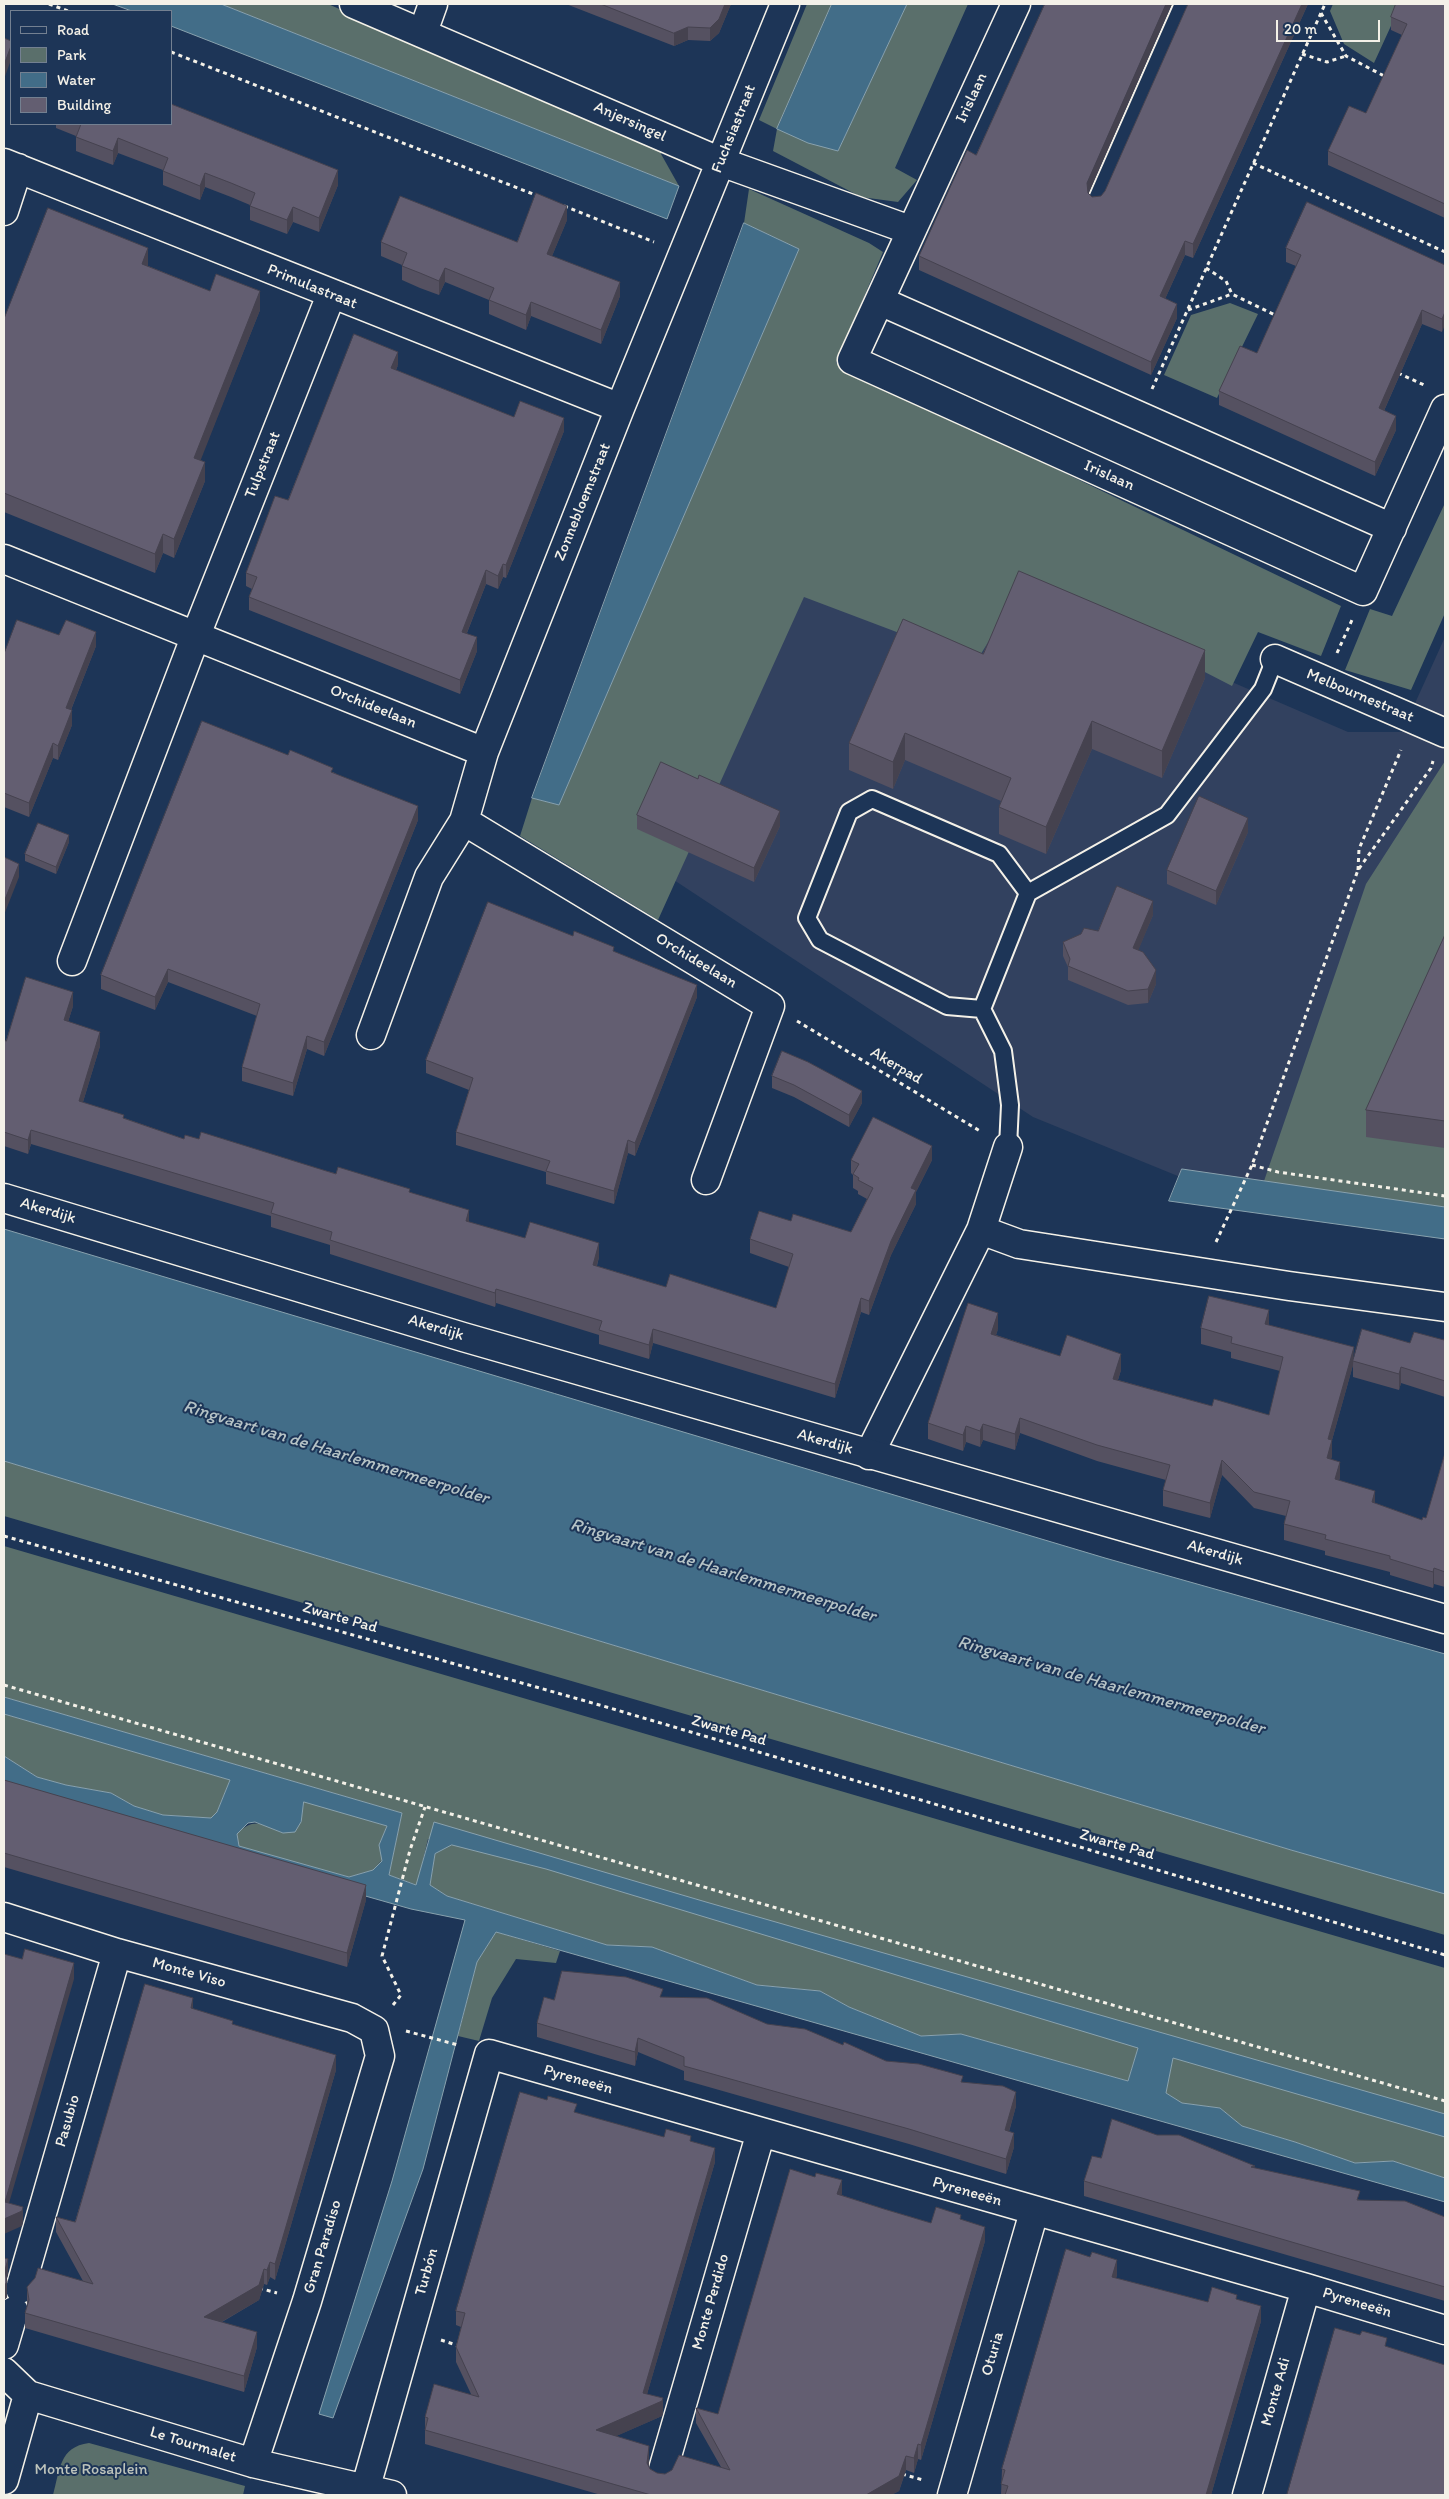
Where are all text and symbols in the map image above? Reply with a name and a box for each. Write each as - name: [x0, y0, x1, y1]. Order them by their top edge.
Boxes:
- legend: [10, 10, 172, 125]
- scale bar: [1279, 10, 1383, 42]
- text: 20 m: [1284, 20, 1317, 38]
- text: Road: [57, 21, 89, 39]
- text: Park: [57, 46, 87, 64]
- street label: Irislaan: [952, 70, 992, 126]
- text: Water: [57, 71, 95, 89]
- street label: Fuchsiastraat: [708, 82, 760, 176]
- text: Building: [57, 96, 111, 114]
- street label: Anjersingel: [591, 97, 669, 147]
- street label: Primulastraat: [264, 260, 360, 314]
- street label: Tulpstraat: [241, 429, 285, 501]
- street label: Zonnebloemstraat: [551, 440, 615, 564]
- street label: Irislaan: [1081, 456, 1137, 496]
- street label: Melbournestraat: [1303, 665, 1417, 727]
- street label: Orchideelaan: [327, 681, 419, 733]
- street label: Orchideelaan: [652, 929, 740, 993]
- street label: Akerpad: [867, 1043, 925, 1089]
- street label: Akerdijk: [18, 1193, 78, 1229]
- street label: Akerdijk: [406, 1310, 466, 1346]
- water label: Ringvaart van de Haarlemmermeerpolder: [181, 1396, 491, 1510]
- street label: Akerdijk: [795, 1425, 855, 1459]
- water label: Ringvaart van de Haarlemmermeerpolder: [568, 1514, 878, 1628]
- street label: Akerdijk: [1185, 1536, 1245, 1570]
- street label: Zwarte Pad: [300, 1598, 380, 1638]
- water label: Ringvaart van de Haarlemmermeerpolder: [955, 1632, 1267, 1740]
- street label: Zwarte Pad: [689, 1711, 769, 1751]
- street label: Zwarte Pad: [1077, 1825, 1157, 1865]
- street label: Monte Viso: [150, 1953, 228, 1993]
- street label: Pyreneeën: [541, 2061, 615, 2099]
- street label: Pasubio: [51, 2093, 85, 2149]
- street label: Pyreneeën: [930, 2173, 1004, 2211]
- street label: Gran Paradiso: [300, 2198, 346, 2296]
- street label: Turbón: [411, 2246, 443, 2298]
- street label: Monte Perdido: [688, 2252, 734, 2352]
- street label: Pyreneeën: [1320, 2283, 1394, 2323]
- street label: Oturia: [978, 2330, 1008, 2378]
- street label: Monte Adi: [1257, 2356, 1295, 2428]
- street label: Le Tourmalet: [147, 2423, 239, 2467]
- park label: Monte Rosaplein: [34, 2460, 148, 2480]

